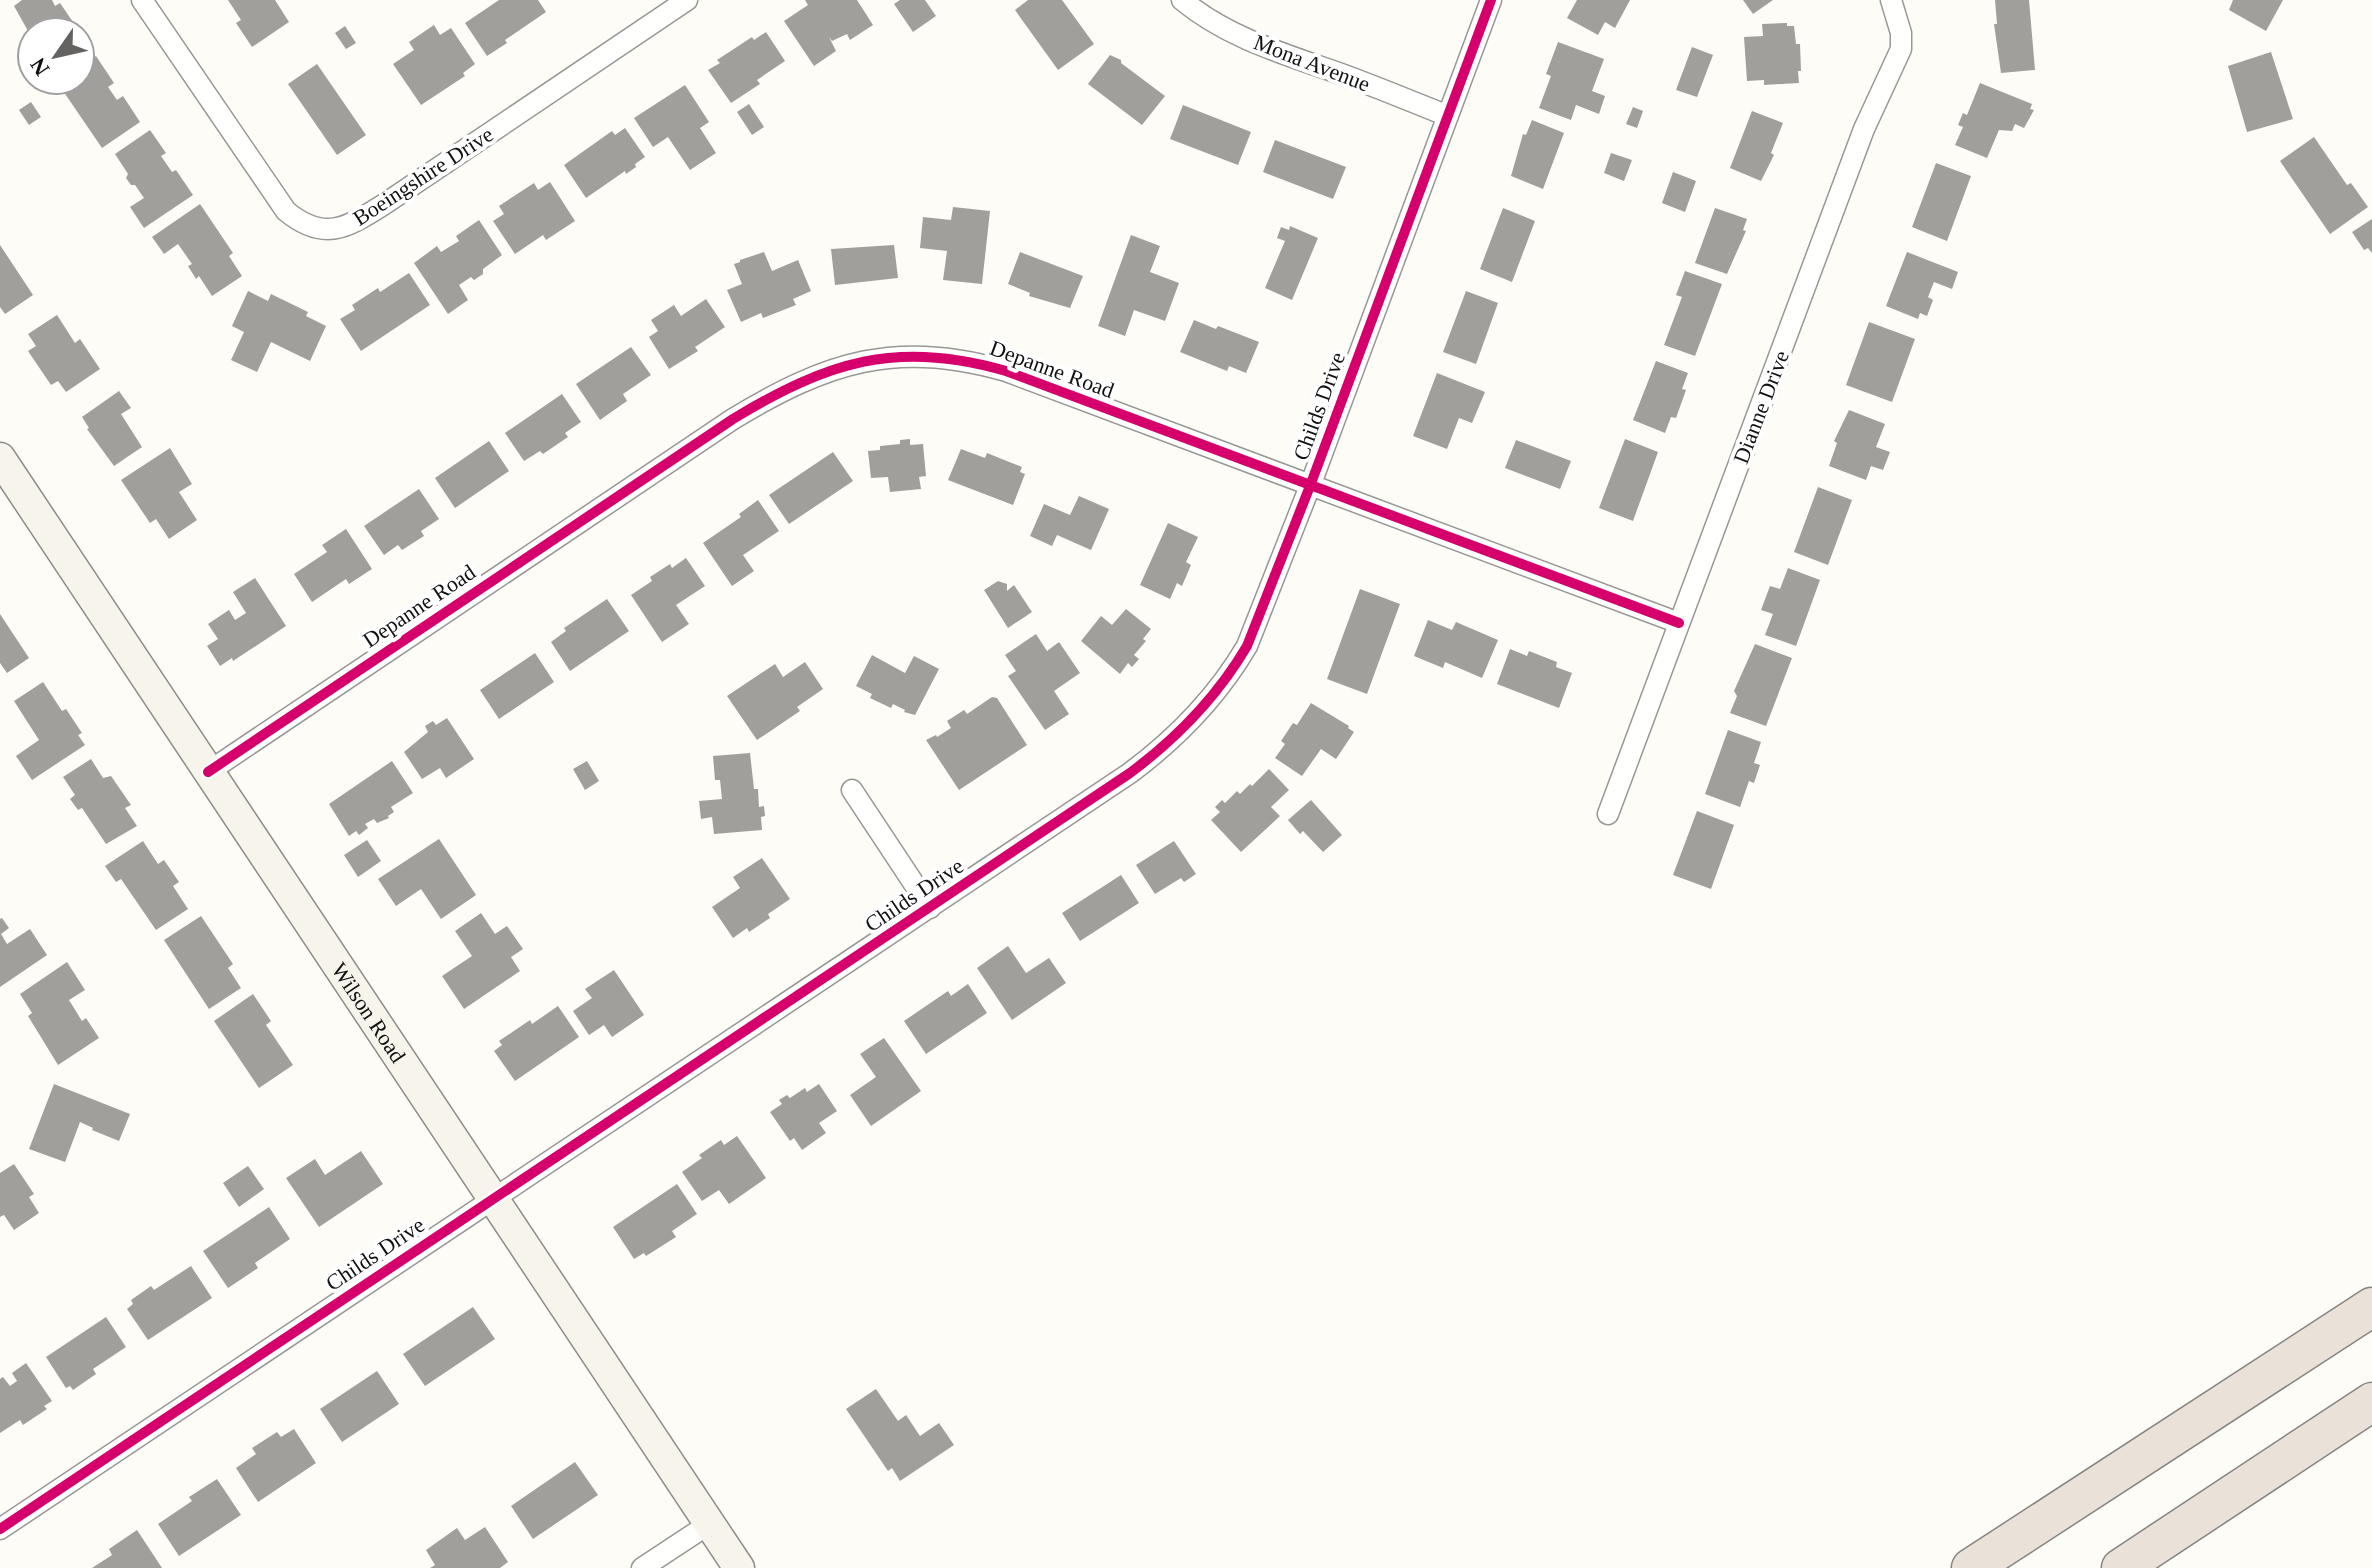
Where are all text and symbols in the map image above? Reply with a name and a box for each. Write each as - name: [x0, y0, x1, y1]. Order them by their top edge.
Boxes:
- north arrow: [16, 16, 96, 96]
- street label: Mona Avenue: [1250, 29, 1374, 97]
- text: N: [25, 53, 55, 80]
- street label: Boeingshire Drive: [348, 121, 498, 231]
- street label: Depanne Road: [987, 335, 1117, 403]
- street label: Dianne Drive: [1728, 347, 1794, 467]
- street label: Childs Drive: [1288, 349, 1350, 463]
- street label: Depanne Road: [358, 559, 480, 653]
- street label: Childs Drive: [860, 853, 968, 937]
- street label: Wilson Road: [327, 958, 411, 1067]
- street label: Childs Drive: [321, 1212, 429, 1296]

